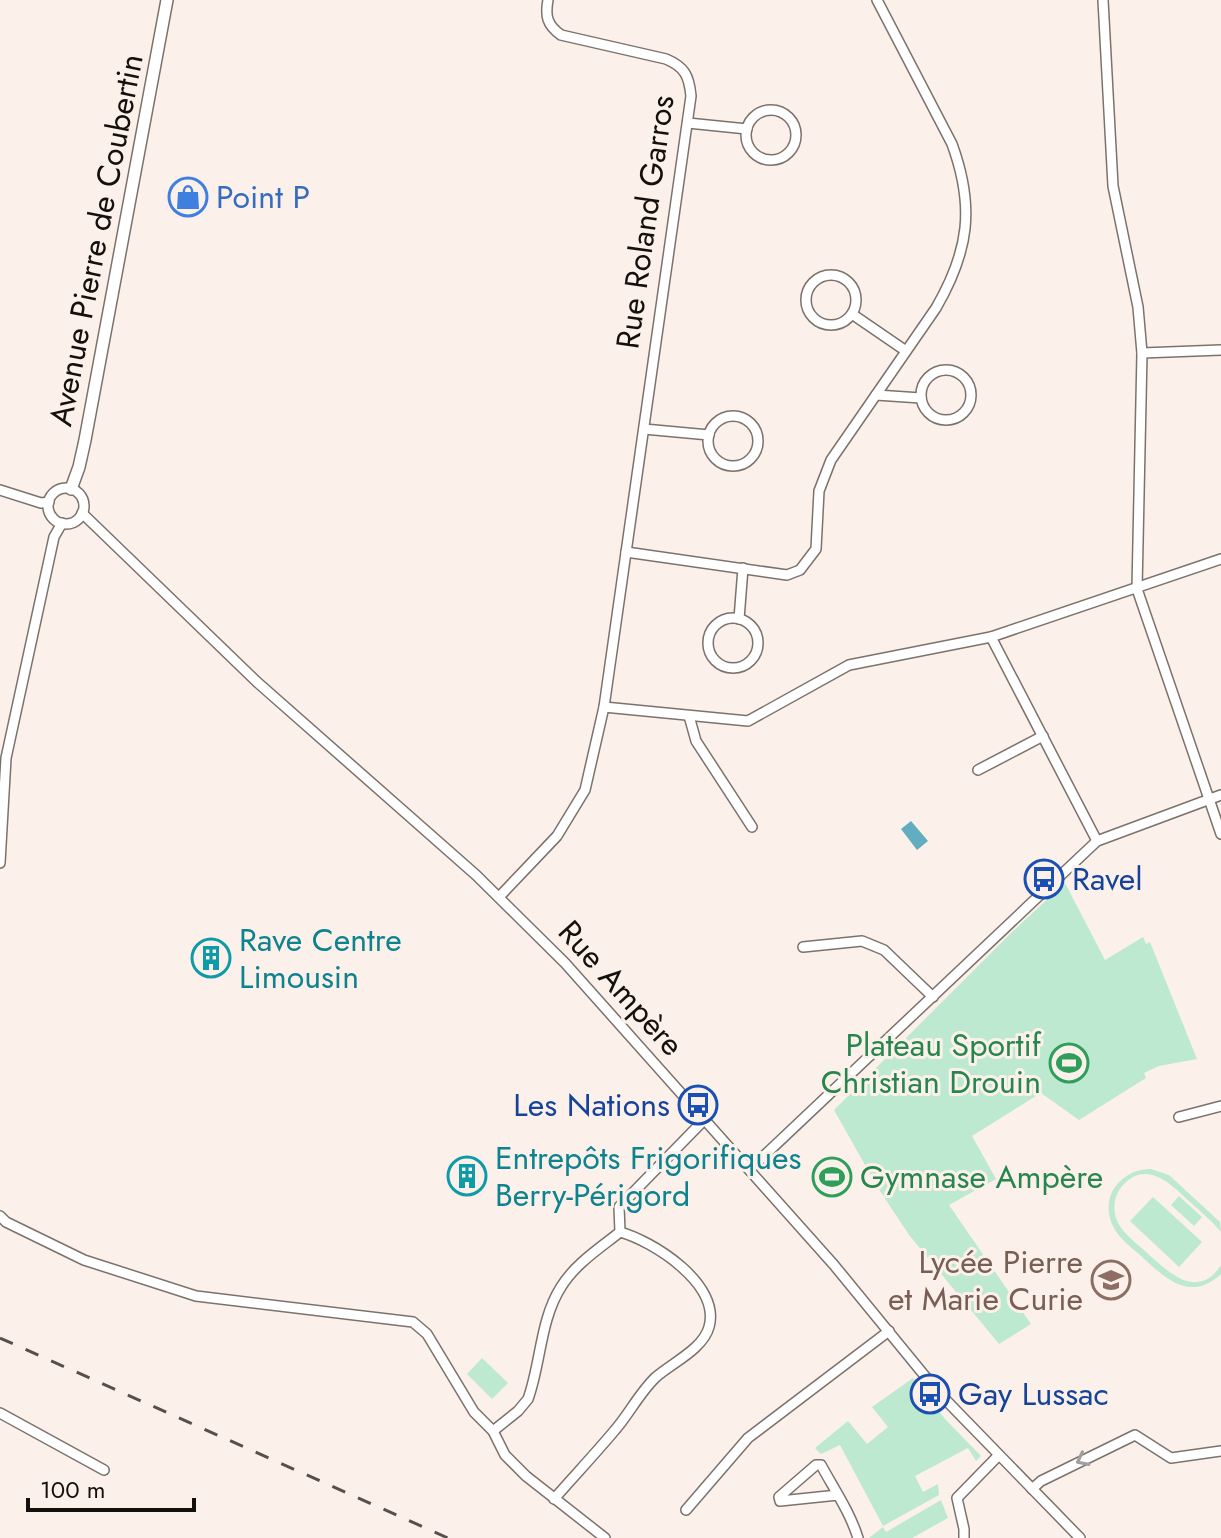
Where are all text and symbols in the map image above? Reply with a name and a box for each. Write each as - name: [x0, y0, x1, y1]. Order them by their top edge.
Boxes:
- street label: Avenue Pierre de Coubertin: [37, 50, 155, 430]
- street label: Rue Roland Garros: [604, 92, 686, 352]
- place label: Point P: [216, 174, 310, 220]
- shop icon: Point P: [167, 176, 209, 218]
- place label: Ravel: [1072, 856, 1143, 902]
- bus stop icon: Ravel: [1023, 858, 1065, 900]
- street label: Rue Ampère: [548, 910, 694, 1066]
- place label: Rave Centre Limousin: [239, 917, 402, 1000]
- building icon: Rave Centre Limousin: [190, 937, 232, 979]
- place label: Plateau Sportif Christian Drouin: [821, 1022, 1042, 1105]
- sports icon: Plateau Sportif Christian Drouin: [1048, 1042, 1090, 1084]
- place label: Les Nations: [513, 1082, 670, 1128]
- bus stop icon: Les Nations: [677, 1084, 719, 1126]
- place label: Entrepôts Frigorifiques Berry-Périgord: [495, 1135, 802, 1218]
- place label: Gymnase Ampère: [860, 1154, 1103, 1200]
- building icon: Entrepôts Frigorifiques Berry-Périgord: [446, 1155, 488, 1197]
- sports icon: Gymnase Ampère: [811, 1156, 853, 1198]
- place label: Lycée Pierre et Marie Curie: [888, 1239, 1083, 1322]
- school or university icon: Lycée Pierre et Marie Curie: [1090, 1259, 1132, 1301]
- place label: Gay Lussac: [958, 1371, 1109, 1417]
- bus stop icon: Gay Lussac: [909, 1373, 951, 1415]
- one-way arrow: [1076, 1450, 1090, 1466]
- scale bar: [28, 1462, 194, 1512]
- text: 100 m: [40, 1472, 106, 1507]

